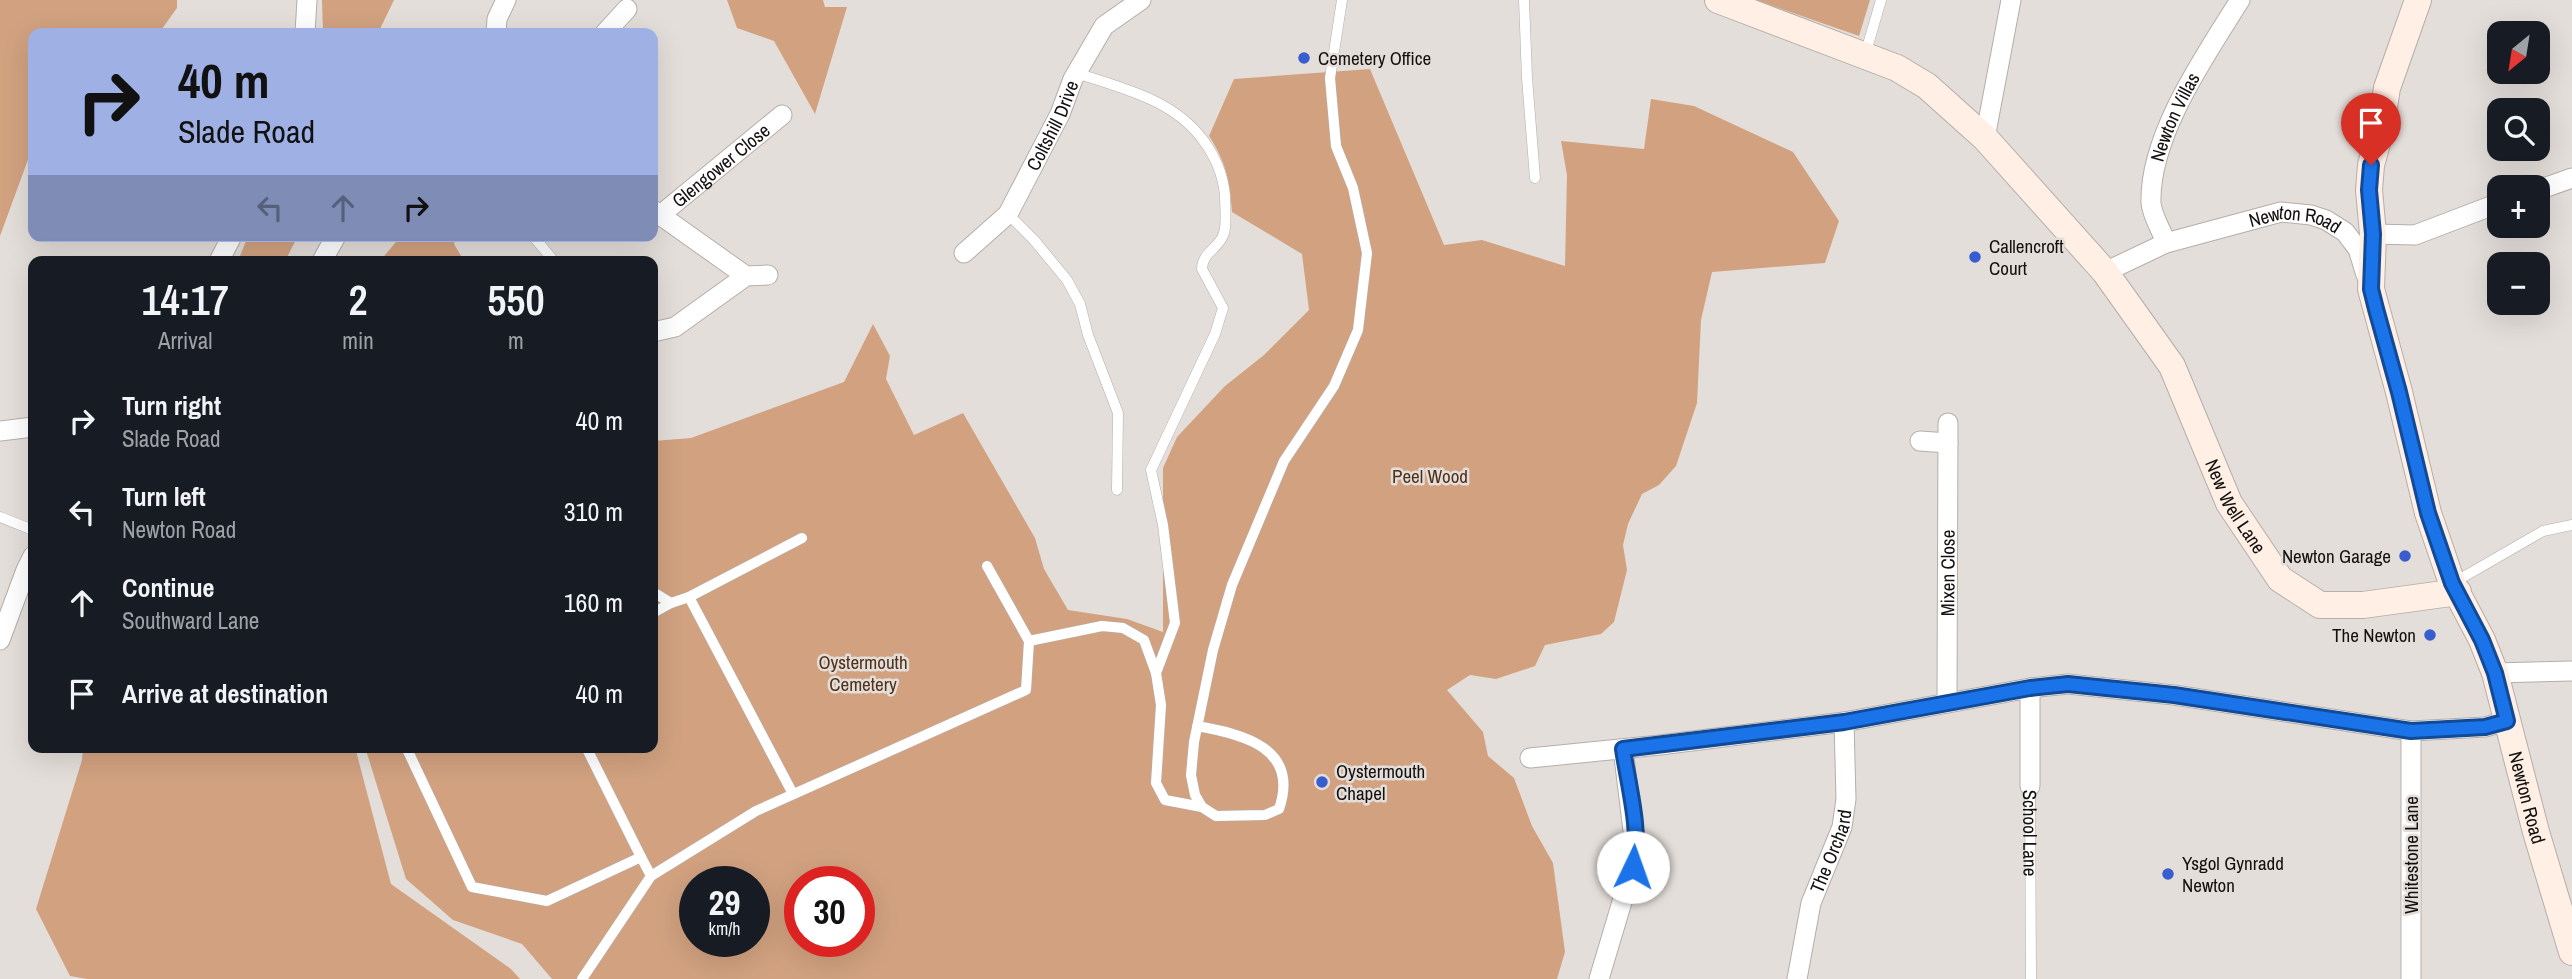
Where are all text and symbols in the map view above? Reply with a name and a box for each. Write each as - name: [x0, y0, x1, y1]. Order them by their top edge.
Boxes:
- north arrow: [2487, 21, 2550, 84]
- map controls: [2487, 21, 2550, 315]
- place label: Cemetery Office: [1318, 45, 1431, 71]
- text: 40 m: [178, 47, 270, 113]
- marker: Cemetery Office: [1296, 50, 1312, 66]
- icon: right: [63, 56, 154, 147]
- street label: Newton Villas: [2144, 67, 2206, 164]
- street label: Coltshill Drive: [1020, 77, 1084, 175]
- pin: [2341, 93, 2401, 165]
- button: search: [2487, 98, 2550, 161]
- icon: arrive: [2352, 104, 2390, 142]
- text: Slade Road: [178, 110, 315, 153]
- street label: Glengower Close: [666, 117, 775, 213]
- button: +: [2487, 175, 2550, 238]
- icon: left: [251, 189, 289, 227]
- icon: ahead: [324, 189, 362, 227]
- icon: right: [397, 189, 435, 227]
- street label: Newton Road: [2246, 199, 2346, 239]
- place label: Callencroft Court: [1989, 233, 2064, 281]
- marker: Callencroft Court: [1967, 249, 1983, 265]
- button: −: [2487, 252, 2550, 315]
- text: 14:17: [141, 272, 229, 328]
- text: 2: [348, 272, 368, 328]
- text: 550: [487, 272, 545, 328]
- text: Arrival: [158, 325, 212, 356]
- text: min: [342, 325, 374, 356]
- text: m: [508, 325, 524, 356]
- text: Turn right: [122, 388, 221, 423]
- icon: right: [63, 402, 101, 440]
- text: 40 m: [576, 403, 623, 438]
- text: Slade Road: [122, 423, 221, 454]
- street label: New Well Lane: [2199, 455, 2272, 559]
- park label: Peel Wood: [1392, 463, 1468, 489]
- text: Turn left: [122, 479, 206, 514]
- icon: left: [63, 493, 101, 531]
- text: 310 m: [564, 494, 623, 529]
- text: Newton Road: [122, 514, 236, 545]
- street label: Mixen Close: [1934, 530, 1961, 616]
- place label: Newton Garage: [2282, 543, 2391, 569]
- marker: Newton Garage: [2397, 548, 2413, 564]
- text: Continue: [122, 570, 214, 605]
- icon: ahead: [63, 584, 101, 622]
- text: 160 m: [564, 585, 623, 620]
- text: Southward Lane: [122, 605, 259, 636]
- place label: The Newton: [2332, 622, 2416, 648]
- marker: The Newton: [2422, 627, 2438, 643]
- park label: Oystermouth Cemetery: [818, 649, 908, 697]
- icon: arrive: [63, 675, 101, 713]
- text: Arrive at destination: [122, 676, 328, 711]
- text: 40 m: [576, 676, 623, 711]
- street label: Newton Road: [2503, 749, 2552, 847]
- place label: Oystermouth Chapel: [1336, 758, 1425, 806]
- marker: Oystermouth Chapel: [1314, 774, 1330, 790]
- street label: School Lane: [2017, 790, 2043, 876]
- street label: Whitestone Lane: [2398, 796, 2424, 914]
- street label: The Orchard: [1803, 808, 1857, 897]
- position arrow: [1596, 830, 1670, 904]
- place label: Ysgol Gynradd Newton: [2182, 850, 2284, 898]
- speed limit sign: 30: [784, 866, 875, 957]
- marker: Ysgol Gynradd Newton: [2160, 866, 2176, 882]
- text: 29: [709, 879, 740, 926]
- text: km/h: [709, 916, 741, 941]

